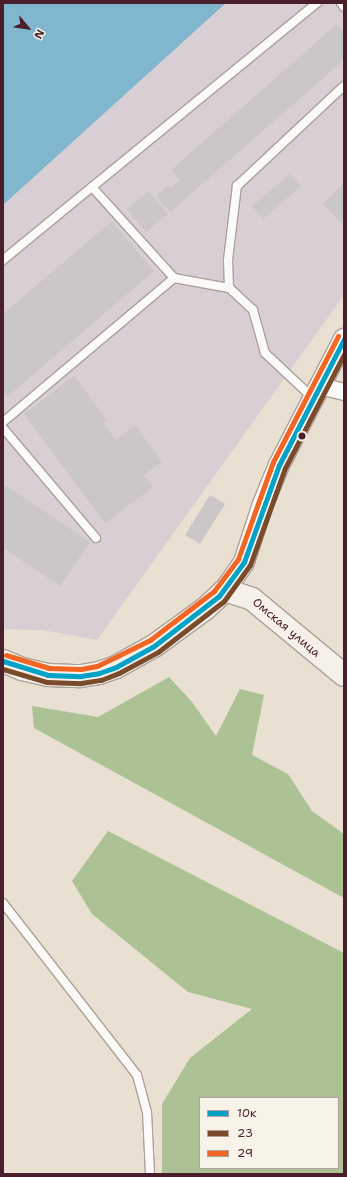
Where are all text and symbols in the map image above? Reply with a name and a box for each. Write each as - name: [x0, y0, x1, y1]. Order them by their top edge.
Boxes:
- north arrow: [8, 8, 48, 48]
- text: N: [30, 27, 48, 42]
- unlabelled marker: [297, 431, 307, 441]
- street label: Омская улица: [249, 595, 323, 661]
- legend: [199, 1097, 339, 1169]
- text: 10к: [237, 1105, 256, 1121]
- text: 23: [237, 1125, 253, 1141]
- text: 29: [237, 1145, 253, 1161]

